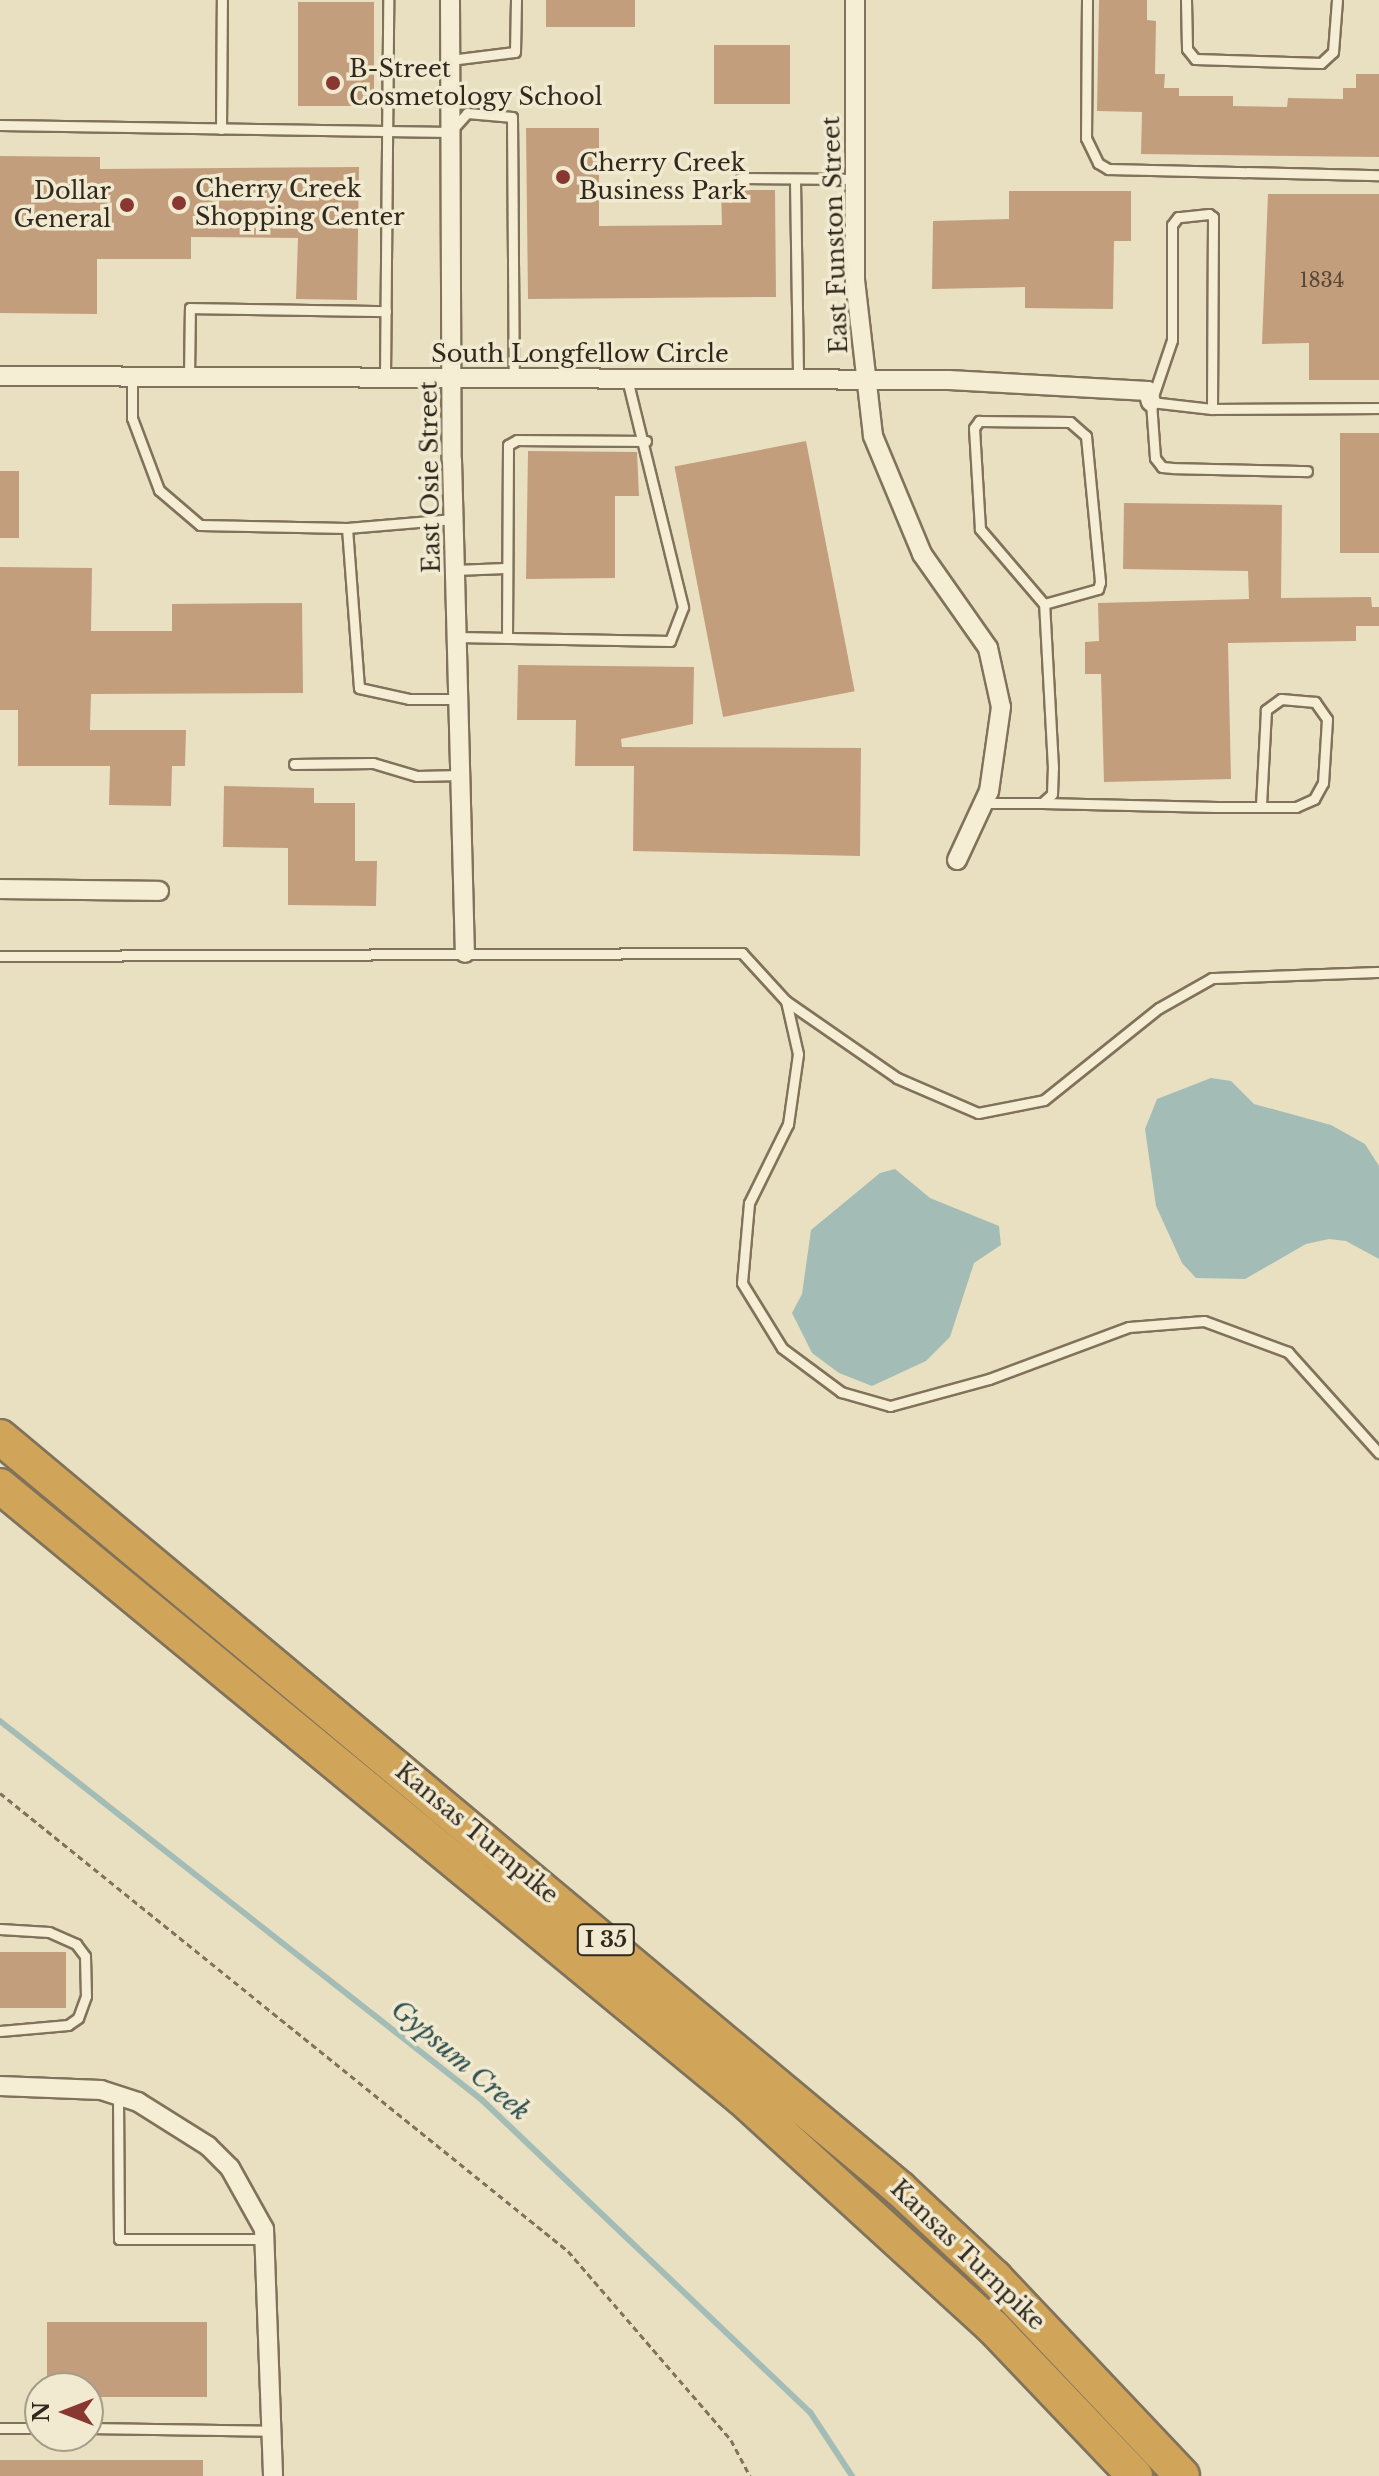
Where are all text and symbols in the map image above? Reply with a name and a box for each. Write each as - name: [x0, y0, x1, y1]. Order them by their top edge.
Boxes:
- place label: B-Street Cosmetology School: [349, 55, 603, 111]
- marker: B-Street Cosmetology School: [324, 74, 342, 92]
- street label: East Funston Street: [816, 116, 854, 354]
- place label: Cherry Creek Business Park: [579, 149, 747, 205]
- marker: Cherry Creek Business Park: [554, 168, 572, 186]
- place label: Cherry Creek Shopping Center: [195, 175, 405, 231]
- place label: Dollar General: [14, 177, 111, 233]
- marker: Cherry Creek Shopping Center: [170, 194, 188, 212]
- marker: Dollar General: [118, 196, 136, 214]
- house number: 1834: [1299, 268, 1345, 292]
- street label: South Longfellow Circle: [431, 340, 729, 368]
- street label: East Osie Street: [414, 381, 446, 573]
- street label: Kansas Turnpike: [389, 1756, 565, 1910]
- road number: I 35: [576, 1922, 636, 1958]
- water label: Gypsum Creek: [384, 1994, 536, 2128]
- street label: Kansas Turnpike: [884, 2174, 1052, 2336]
- north arrow: [24, 2372, 104, 2452]
- text: N: [28, 2402, 55, 2422]

